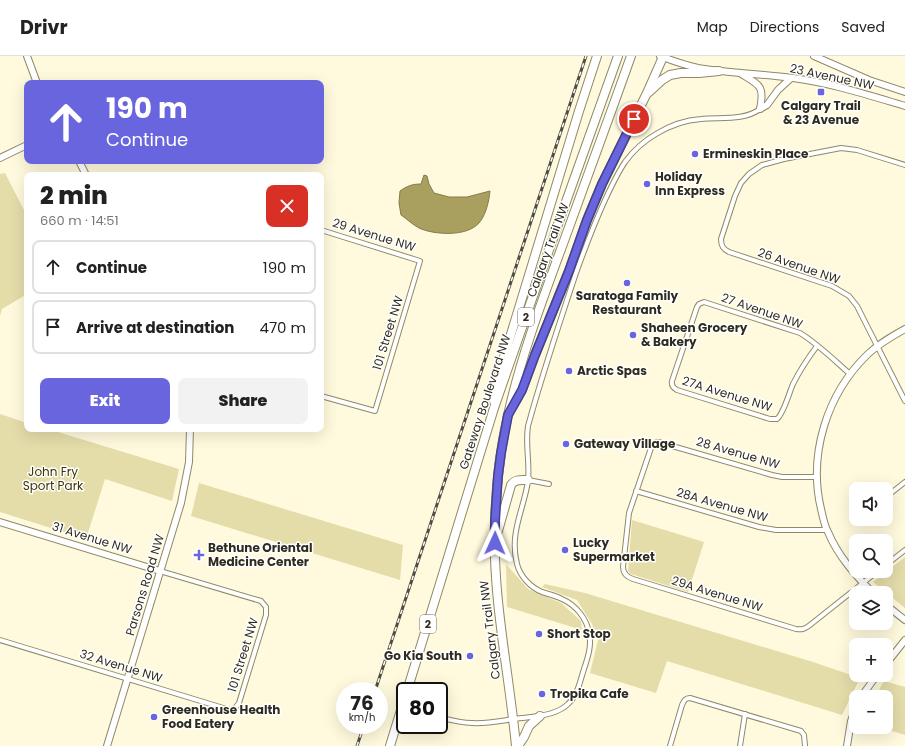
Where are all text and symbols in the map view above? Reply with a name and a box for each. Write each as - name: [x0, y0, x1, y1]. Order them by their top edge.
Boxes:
- text: Drivr: [20, 14, 68, 41]
- text: Map: [697, 17, 728, 37]
- text: Directions: [750, 17, 819, 37]
- text: Saved: [841, 17, 885, 37]
- street label: 23 Avenue NW: [788, 59, 876, 94]
- marker: Calgary Trail & 23 Avenue: [816, 87, 826, 97]
- text: 190 m: [106, 89, 188, 128]
- icon: ahead: [40, 96, 92, 148]
- place label: Calgary Trail & 23 Avenue: [781, 97, 861, 128]
- pin: [617, 102, 651, 136]
- icon: arrive: [623, 108, 645, 130]
- text: Continue: [106, 127, 188, 152]
- place label: Ermineskin Place: [703, 145, 809, 162]
- marker: Ermineskin Place: [690, 149, 700, 159]
- place label: Holiday Inn Express: [655, 168, 725, 199]
- text: 2 min: [40, 179, 108, 212]
- marker: Holiday Inn Express: [642, 179, 652, 189]
- button: close: [266, 185, 308, 227]
- street label: Calgary Trail NW: [523, 200, 573, 299]
- text: 660 m · 14:51: [40, 211, 119, 230]
- street label: 29 Avenue NW: [331, 214, 418, 255]
- street label: 26 Avenue NW: [756, 243, 843, 288]
- icon: ahead: [42, 256, 64, 278]
- text: Continue: [76, 257, 147, 278]
- text: 190 m: [263, 257, 306, 278]
- marker: Saratoga Family Restaurant: [622, 278, 632, 288]
- place label: Saratoga Family Restaurant: [576, 287, 679, 318]
- street label: 27 Avenue NW: [719, 289, 805, 333]
- street label: 101 Street NW: [368, 293, 407, 372]
- road number: 2: [518, 308, 534, 326]
- icon: arrive: [42, 316, 64, 338]
- text: Arrive at destination: [76, 317, 234, 338]
- text: 470 m: [259, 317, 306, 338]
- place label: Shaheen Grocery & Bakery: [641, 319, 748, 350]
- marker: Shaheen Grocery & Bakery: [628, 330, 638, 340]
- street label: Gateway Boulevard NW: [455, 332, 514, 472]
- place label: Arctic Spas: [577, 362, 647, 379]
- marker: Arctic Spas: [564, 366, 574, 376]
- street label: 27A Avenue NW: [680, 372, 774, 415]
- button: Exit: [40, 378, 170, 424]
- button: Share: [178, 378, 308, 424]
- street label: 28 Avenue NW: [694, 432, 782, 473]
- place label: Gateway Village: [574, 435, 676, 452]
- marker: Gateway Village: [561, 439, 571, 449]
- park label: John Fry Sport Park: [23, 463, 84, 494]
- map controls: [849, 482, 893, 734]
- button: sound: [849, 482, 893, 526]
- street label: 28A Avenue NW: [675, 483, 770, 526]
- street label: 31 Avenue NW: [50, 517, 134, 558]
- position arrow: [474, 522, 516, 564]
- street label: Parsons Road NW: [121, 532, 168, 638]
- place label: Lucky Supermarket: [573, 534, 655, 565]
- button: search: [849, 534, 893, 578]
- place label: Bethune Oriental Medicine Center: [208, 539, 313, 570]
- marker: Lucky Supermarket: [560, 545, 570, 555]
- marker: Bethune Oriental Medicine Center: [193, 549, 205, 561]
- street label: 29A Avenue NW: [670, 572, 765, 615]
- street label: Calgary Trail NW: [475, 579, 504, 680]
- button: layers: [849, 586, 893, 630]
- street label: 101 Street NW: [223, 615, 262, 694]
- road number: 2: [420, 615, 436, 633]
- place label: Short Stop: [547, 625, 611, 642]
- marker: Short Stop: [534, 629, 544, 639]
- button: +: [849, 638, 893, 682]
- street label: 32 Avenue NW: [78, 645, 165, 686]
- place label: Go Kia South: [384, 647, 462, 664]
- marker: Go Kia South: [465, 651, 475, 661]
- speed limit sign: 80: [396, 682, 448, 734]
- place label: Tropika Cafe: [550, 685, 629, 702]
- text: 76: [350, 689, 374, 717]
- marker: Tropika Cafe: [537, 689, 547, 699]
- button: −: [849, 690, 893, 734]
- place label: Greenhouse Health Food Eatery: [162, 701, 280, 732]
- text: km/h: [349, 710, 375, 725]
- marker: Greenhouse Health Food Eatery: [149, 712, 159, 722]

